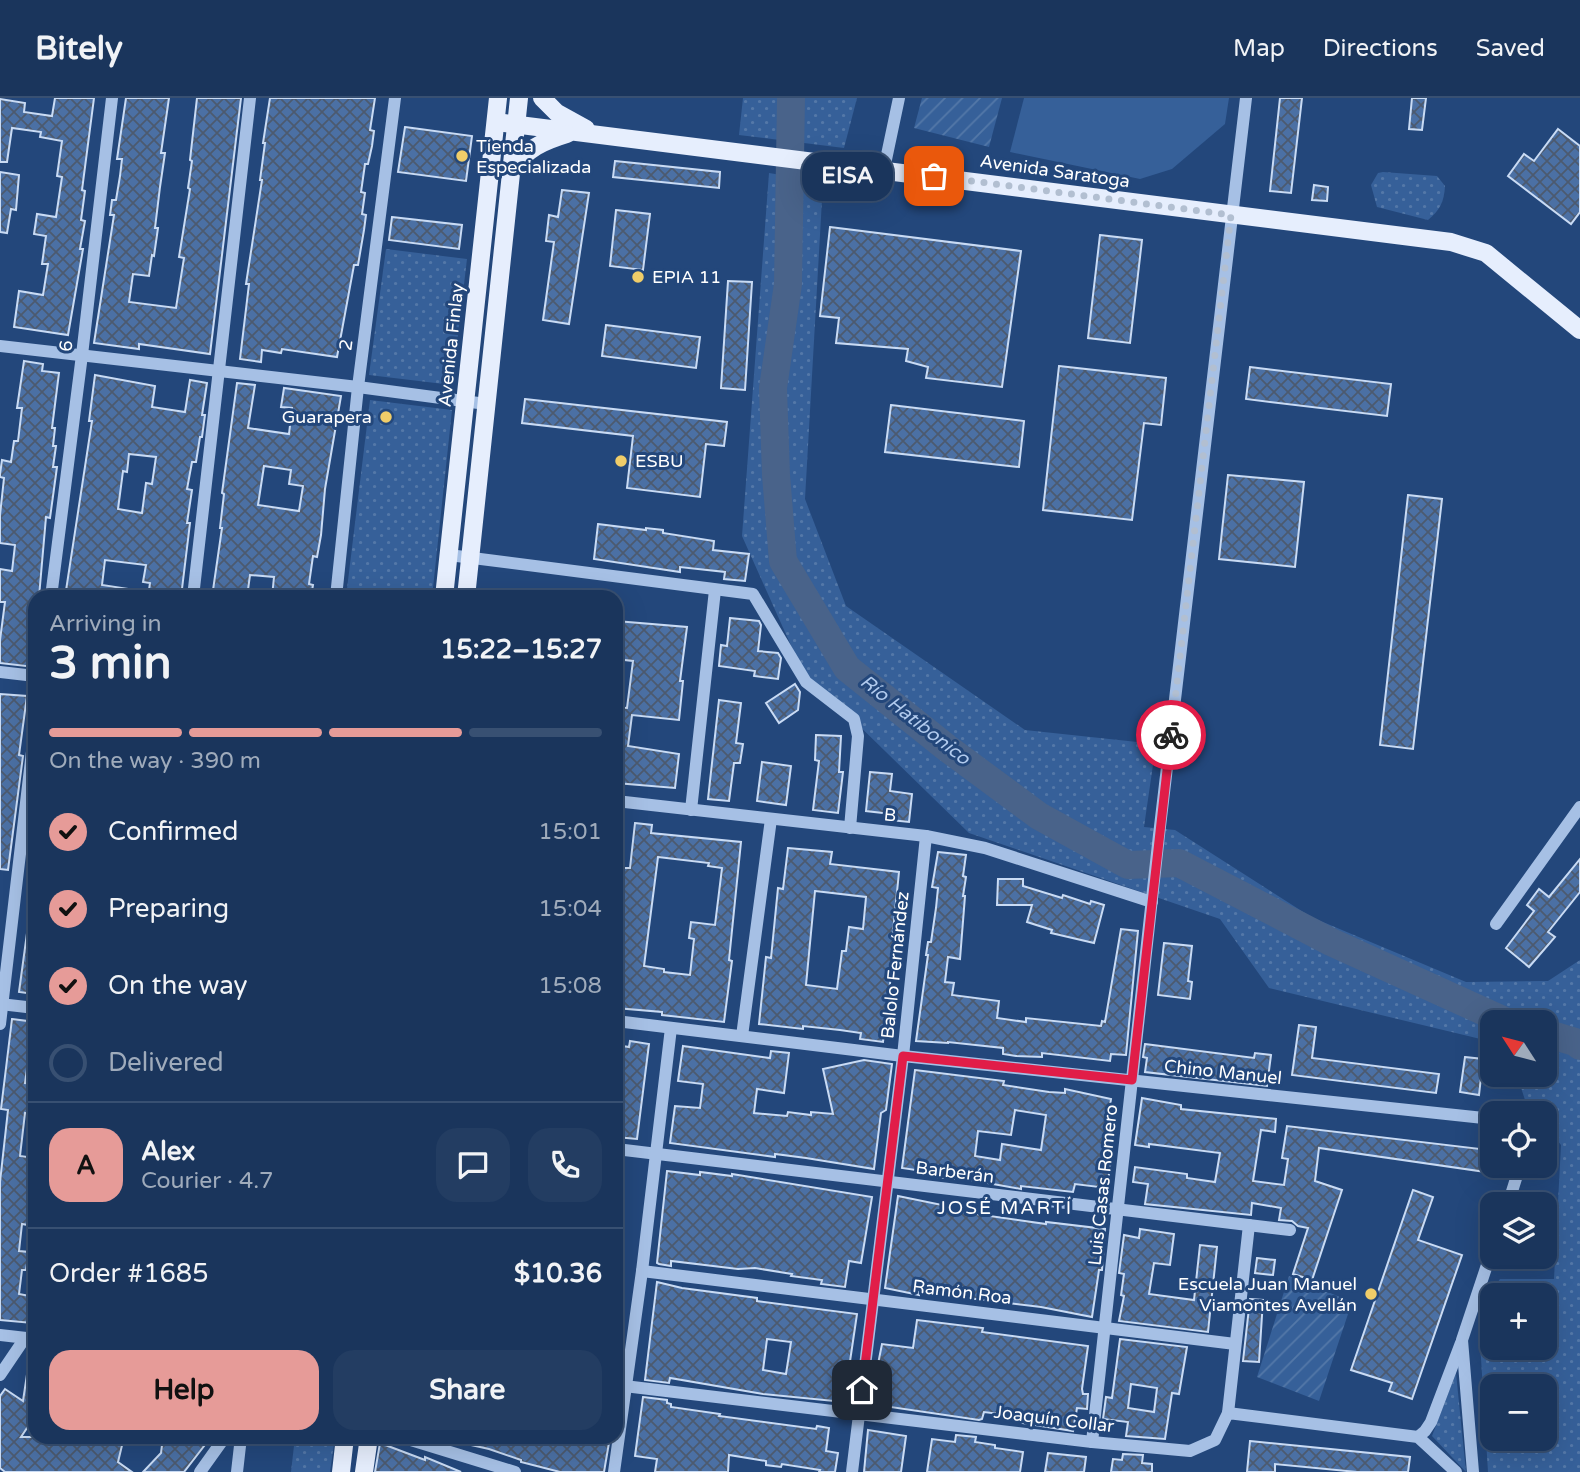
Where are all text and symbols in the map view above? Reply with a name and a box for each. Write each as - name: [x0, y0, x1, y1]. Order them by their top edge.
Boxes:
- text: Bitely: [35, 29, 123, 68]
- text: Map: [1233, 34, 1285, 63]
- text: Directions: [1323, 34, 1438, 63]
- text: Saved: [1476, 34, 1545, 63]
- place label: Tienda Especializada: [476, 135, 591, 178]
- pin: [904, 146, 964, 206]
- marker: Tienda Especializada: [454, 148, 470, 164]
- street label: Avenida Saratoga: [979, 150, 1131, 192]
- callout: EISA: [801, 152, 892, 200]
- icon: bag: [915, 157, 953, 195]
- text: EISA: [821, 162, 874, 190]
- place label: EPIA 11: [652, 266, 721, 288]
- marker: EPIA 11: [630, 269, 646, 285]
- street label: Avenida Finlay: [434, 282, 468, 408]
- street label: 2: [334, 338, 358, 352]
- street label: 6: [54, 339, 78, 353]
- place label: Guarapera: [282, 406, 372, 428]
- marker: Guarapera: [378, 409, 394, 425]
- place label: ESBU: [635, 450, 684, 472]
- marker: ESBU: [613, 453, 629, 469]
- text: Arriving in: [49, 610, 162, 638]
- text: 15:22–15:27: [440, 634, 602, 665]
- text: 3 min: [49, 636, 172, 691]
- water label: Río Hatibonico: [856, 670, 975, 770]
- courier: [1136, 700, 1206, 770]
- icon: bike: [1152, 716, 1190, 754]
- text: On the way · 390 m: [49, 747, 261, 775]
- street label: B: [883, 803, 897, 827]
- icon: check: [49, 813, 87, 851]
- text: Confirmed: [108, 816, 238, 847]
- text: 15:01: [538, 818, 602, 846]
- icon: check: [49, 890, 87, 928]
- street label: Balolo Fernández: [876, 890, 914, 1040]
- text: Preparing: [108, 893, 229, 924]
- text: 15:04: [538, 895, 602, 923]
- icon: check: [49, 967, 87, 1005]
- text: On the way: [108, 970, 248, 1001]
- text: 15:08: [538, 972, 602, 1000]
- north arrow: [1480, 1010, 1558, 1087]
- map controls: [1480, 1010, 1557, 1451]
- text: Delivered: [108, 1047, 224, 1078]
- street label: Chino Manuel: [1163, 1055, 1283, 1089]
- button: locate: [1480, 1101, 1557, 1178]
- street label: Luis Casas Romero: [1084, 1103, 1122, 1267]
- button: chat: [436, 1128, 510, 1202]
- button: phone: [528, 1128, 602, 1202]
- text: Alex: [141, 1136, 195, 1167]
- text: A: [76, 1150, 96, 1181]
- street label: Barberán: [914, 1156, 996, 1188]
- text: Courier · 4.7: [141, 1167, 274, 1195]
- button: layers: [1480, 1192, 1557, 1269]
- district label: JOSÉ MARTÍ: [937, 1196, 1073, 1219]
- text: Order #1685: [49, 1258, 209, 1289]
- text: $10.36: [514, 1258, 602, 1289]
- place label: Escuela Juan Manuel Viamontes Avellán: [1178, 1273, 1357, 1316]
- street label: Ramón Roa: [911, 1275, 1013, 1309]
- button: +: [1480, 1283, 1557, 1360]
- marker: Escuela Juan Manuel Viamontes Avellán: [1363, 1286, 1379, 1302]
- button: Help: [49, 1350, 319, 1430]
- button: Share: [333, 1350, 602, 1430]
- pin: [832, 1360, 892, 1420]
- icon: home: [843, 1371, 881, 1409]
- button: −: [1480, 1374, 1557, 1451]
- street label: Joaquín Collar: [993, 1401, 1116, 1437]

